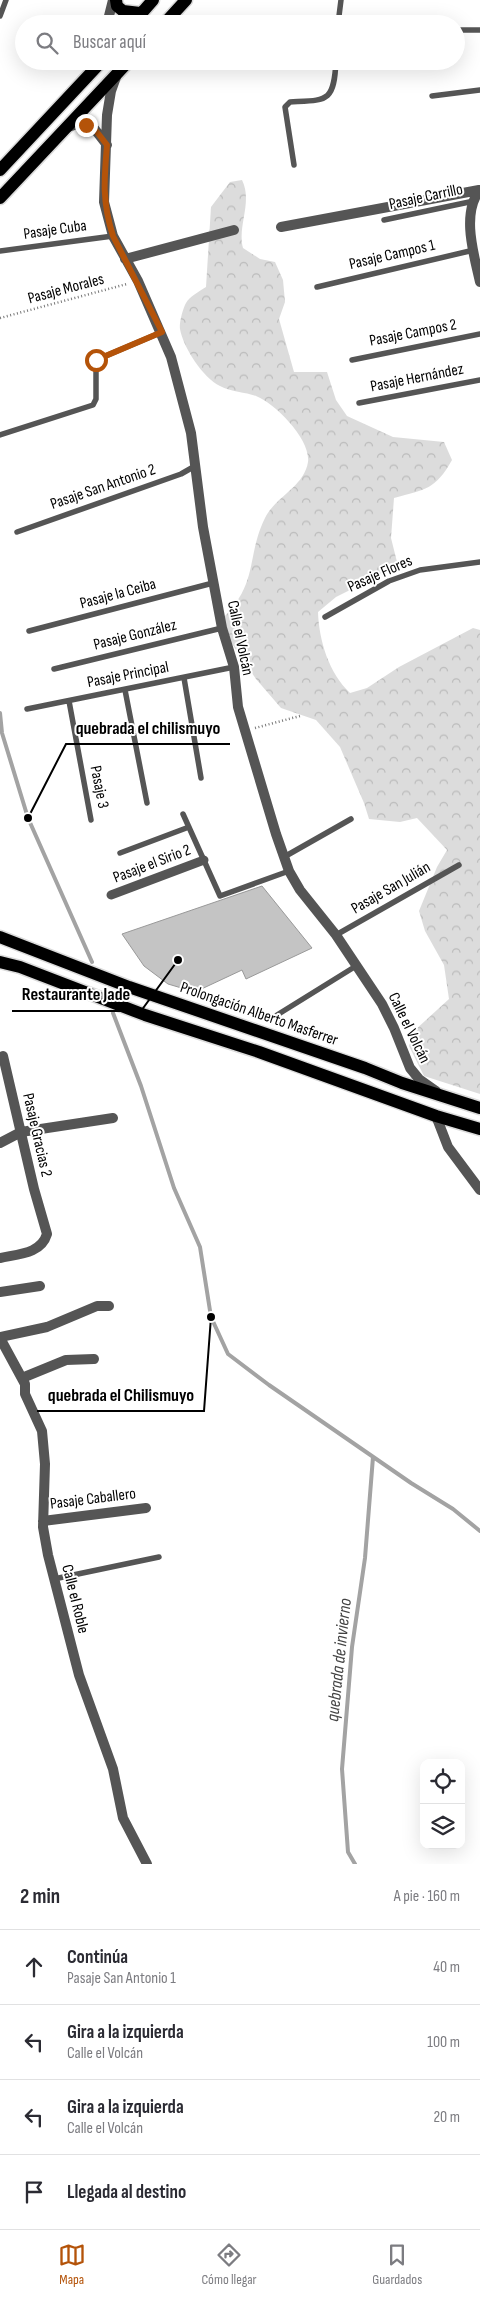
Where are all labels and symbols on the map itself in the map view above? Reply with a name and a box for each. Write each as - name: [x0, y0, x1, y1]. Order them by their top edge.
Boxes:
- route end: [75, 114, 98, 137]
- street label: Pasaje Carrillo: [387, 180, 465, 214]
- street label: Pasaje Cuba: [22, 216, 88, 244]
- street label: Pasaje Campos 1: [347, 236, 437, 274]
- street label: Pasaje Morales: [26, 270, 106, 308]
- street label: Pasaje Campos 2: [368, 315, 458, 351]
- route start: [85, 349, 108, 372]
- street label: Pasaje Hernández: [369, 360, 465, 396]
- street label: Pasaje San Antonio 2: [48, 460, 158, 514]
- street label: Pasaje Flores: [345, 551, 415, 597]
- street label: Pasaje la Ceiba: [78, 575, 158, 613]
- street label: Calle el Volcán: [223, 599, 257, 677]
- street label: Pasaje González: [91, 615, 179, 654]
- street label: Pasaje Principal: [86, 658, 170, 692]
- callout: quebrada el chilismuyo: [66, 711, 230, 744]
- text: quebrada el chilismuyo: [76, 718, 221, 739]
- street label: Pasaje 3: [86, 764, 112, 810]
- street label: Pasaje el Sirio 2: [111, 841, 193, 887]
- street label: Pasaje San Julián: [348, 858, 434, 918]
- callout: Restaurante Jade: [12, 978, 141, 1011]
- street label: Prolongación Alberto Masferrer: [178, 978, 341, 1050]
- text: Restaurante Jade: [22, 984, 130, 1005]
- street label: Calle el Volcán: [384, 990, 434, 1066]
- street label: Pasaje Gracias 2: [18, 1091, 56, 1179]
- callout: quebrada el Chilismuyo: [37, 1378, 204, 1411]
- text: quebrada el Chilismuyo: [48, 1385, 194, 1406]
- street label: Pasaje Caballero: [49, 1484, 137, 1514]
- street label: Calle el Roble: [57, 1563, 93, 1635]
- water label: quebrada de invierno: [322, 1597, 356, 1723]

